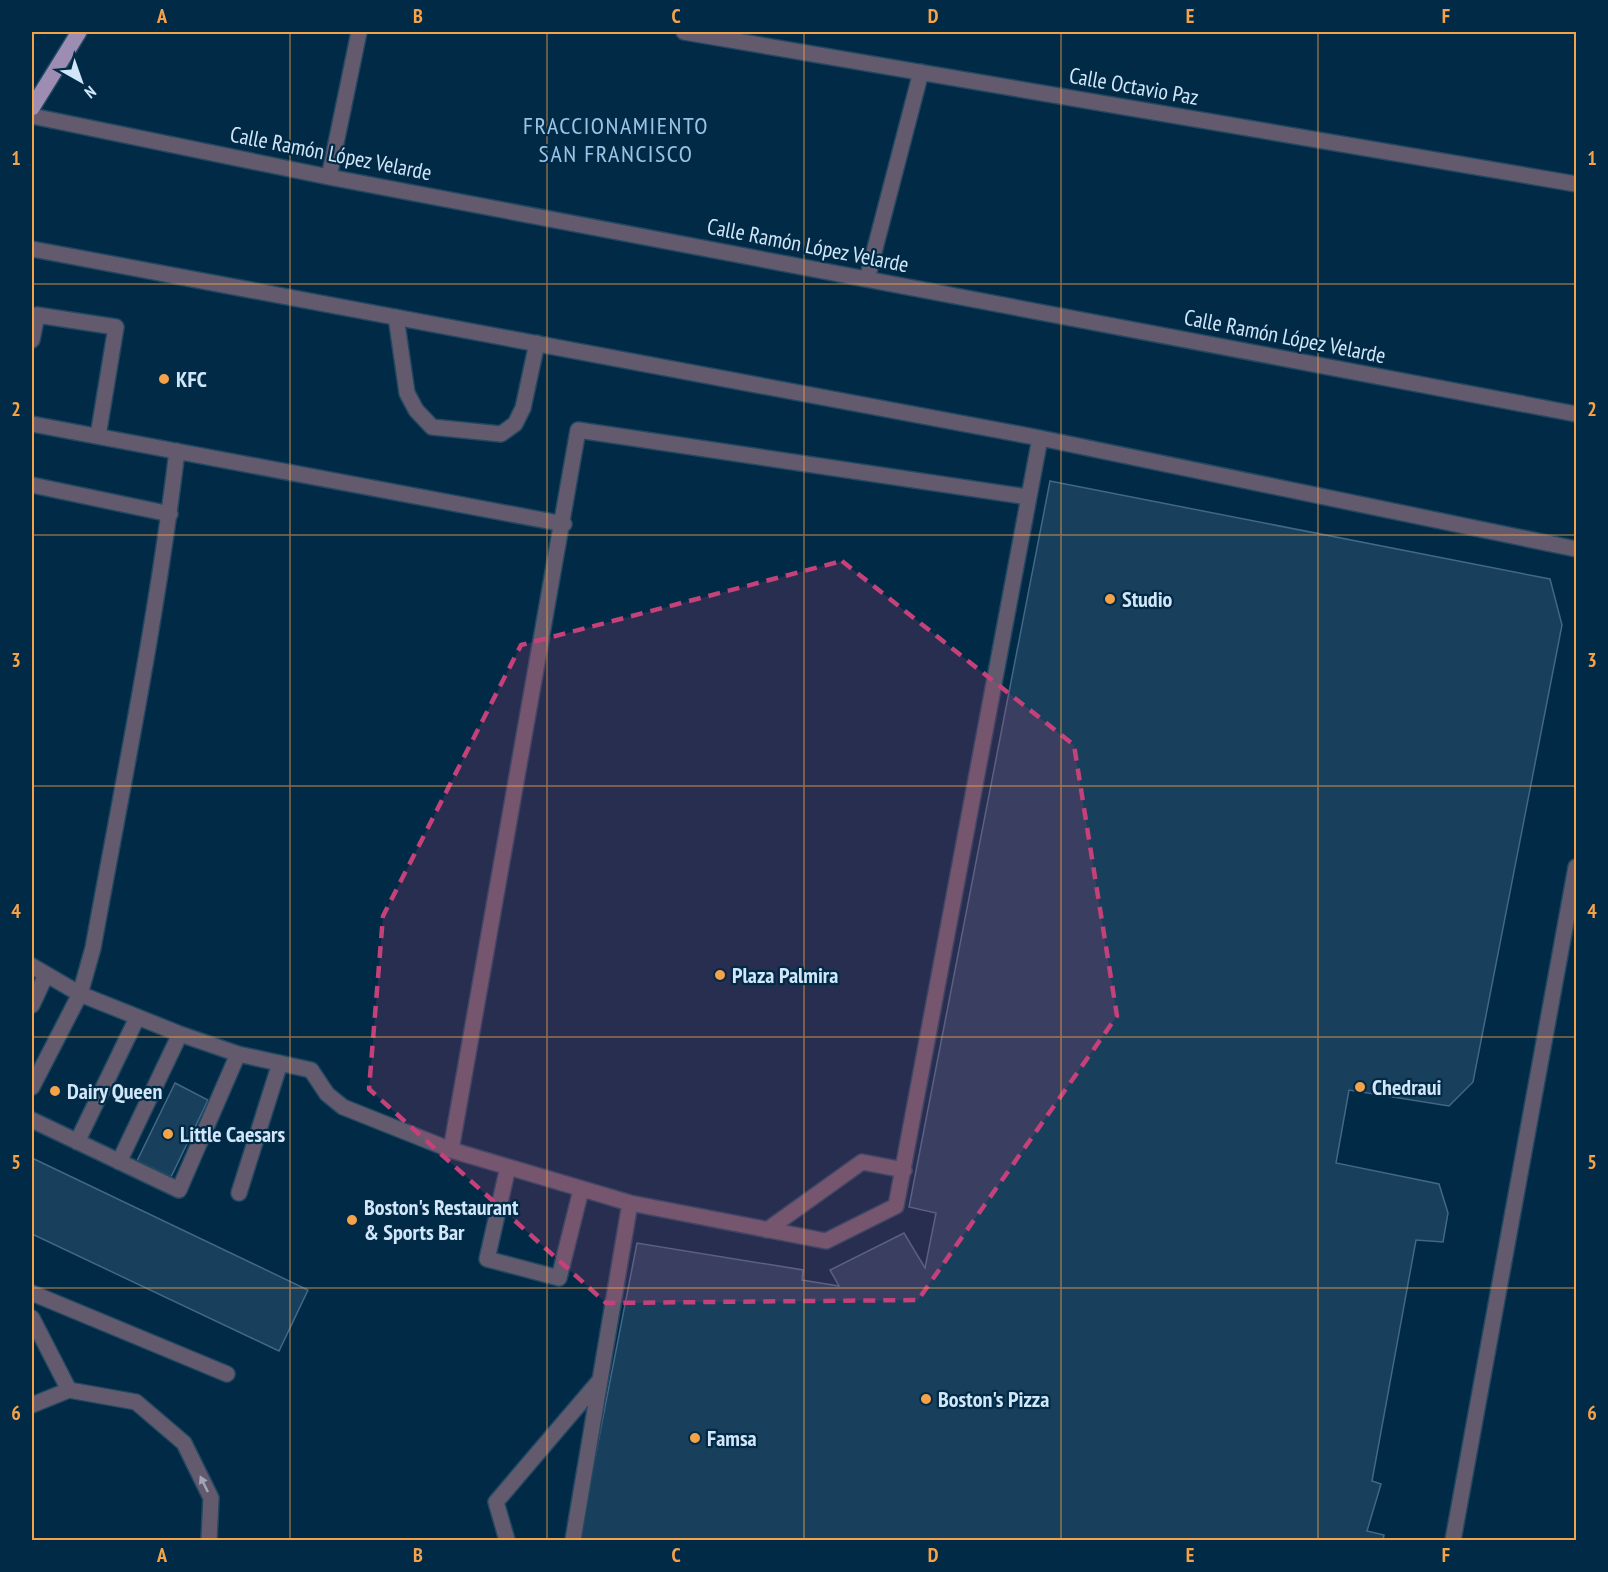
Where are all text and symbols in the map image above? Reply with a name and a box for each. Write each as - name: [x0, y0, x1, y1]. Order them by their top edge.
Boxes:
- text: A: [156, 3, 168, 29]
- text: B: [413, 3, 423, 29]
- text: C: [671, 3, 681, 29]
- text: D: [928, 3, 939, 29]
- text: E: [1186, 3, 1194, 29]
- text: F: [1442, 3, 1450, 29]
- north arrow: [51, 51, 111, 111]
- street label: Calle Octavio Paz: [1067, 61, 1201, 111]
- text: N: [81, 82, 100, 103]
- district label: FRACCIONAMIENTO SAN FRANCISCO: [523, 110, 709, 169]
- street label: Calle Ramón López Velarde: [228, 120, 434, 186]
- text: 1: [11, 145, 21, 171]
- text: 1: [1587, 145, 1597, 171]
- street label: Calle Ramón López Velarde: [705, 212, 911, 278]
- street label: Calle Ramón López Velarde: [1182, 303, 1388, 369]
- place label: KFC: [176, 365, 207, 393]
- marker: KFC: [157, 372, 171, 386]
- text: 2: [11, 396, 21, 422]
- text: 2: [1587, 396, 1597, 422]
- place label: Studio: [1122, 585, 1173, 613]
- marker: Studio: [1103, 592, 1117, 606]
- text: 3: [11, 647, 21, 673]
- text: 3: [1587, 647, 1597, 673]
- text: 4: [11, 898, 21, 924]
- text: 4: [1587, 898, 1597, 924]
- place label: Plaza Palmira: [732, 961, 838, 989]
- marker: Plaza Palmira: [713, 968, 727, 982]
- place label: Chedraui: [1372, 1073, 1441, 1101]
- place label: Dairy Queen: [67, 1077, 162, 1105]
- marker: Chedraui: [1353, 1080, 1367, 1094]
- marker: Dairy Queen: [48, 1084, 62, 1098]
- place label: Little Caesars: [180, 1120, 286, 1148]
- marker: Little Caesars: [161, 1127, 175, 1141]
- text: 5: [11, 1149, 21, 1175]
- text: 5: [1587, 1149, 1597, 1175]
- place label: Boston's Restaurant & Sports Bar: [364, 1193, 519, 1246]
- marker: Boston's Restaurant & Sports Bar: [345, 1213, 359, 1227]
- place label: Boston's Pizza: [938, 1385, 1049, 1413]
- marker: Boston's Pizza: [919, 1392, 933, 1406]
- text: 6: [11, 1400, 21, 1426]
- text: 6: [1587, 1400, 1597, 1426]
- place label: Famsa: [707, 1424, 757, 1452]
- marker: Famsa: [688, 1431, 702, 1445]
- one-way arrow: [199, 1475, 208, 1492]
- text: A: [156, 1542, 168, 1568]
- text: B: [413, 1542, 423, 1568]
- text: C: [671, 1542, 681, 1568]
- text: D: [928, 1542, 939, 1568]
- text: E: [1186, 1542, 1194, 1568]
- text: F: [1442, 1542, 1450, 1568]

